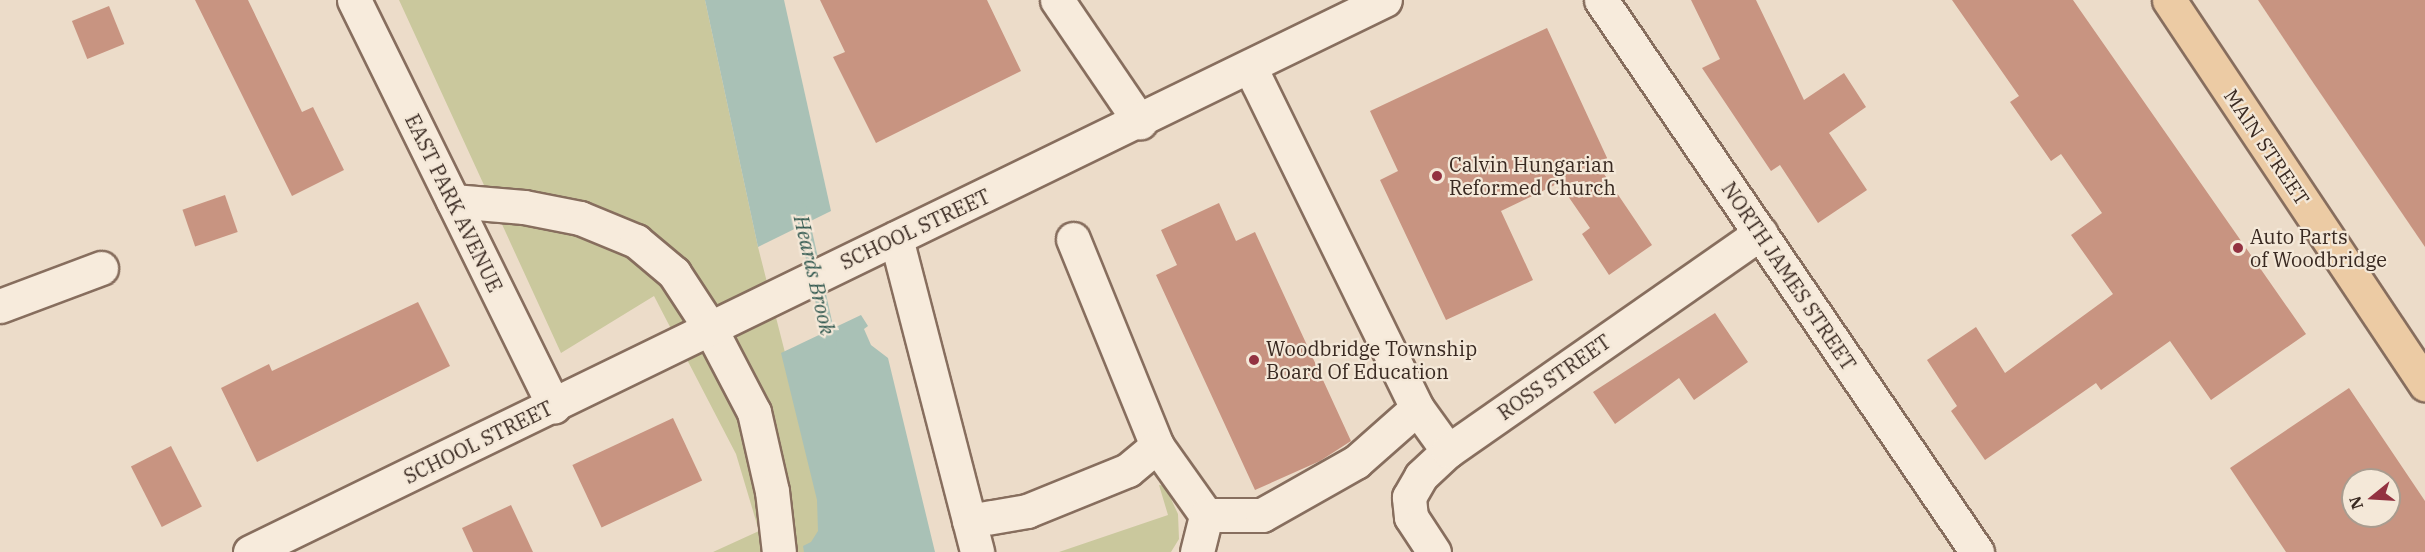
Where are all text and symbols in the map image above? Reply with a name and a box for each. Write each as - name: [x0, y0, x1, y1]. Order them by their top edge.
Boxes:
- street label: MAIN STREET: [2219, 84, 2315, 210]
- street label: EAST PARK AVENUE: [400, 110, 508, 296]
- place label: Calvin Hungarian Reformed Church: [1449, 152, 1616, 199]
- marker: Calvin Hungarian Reformed Church: [1430, 169, 1444, 183]
- street label: NORTH JAMES STREET: [1717, 177, 1861, 375]
- street label: SCHOOL STREET: [836, 184, 994, 274]
- water label: Heards Brook: [789, 213, 841, 337]
- place label: Auto Parts of Woodbridge: [2250, 225, 2387, 272]
- marker: Auto Parts of Woodbridge: [2231, 241, 2245, 255]
- street label: ROSS STREET: [1493, 329, 1615, 425]
- place label: Woodbridge Township Board Of Education: [1266, 336, 1477, 383]
- marker: Woodbridge Township Board Of Education: [1247, 353, 1261, 367]
- street label: SCHOOL STREET: [400, 396, 556, 488]
- north arrow: [2341, 468, 2401, 528]
- text: N: [2344, 494, 2367, 512]

